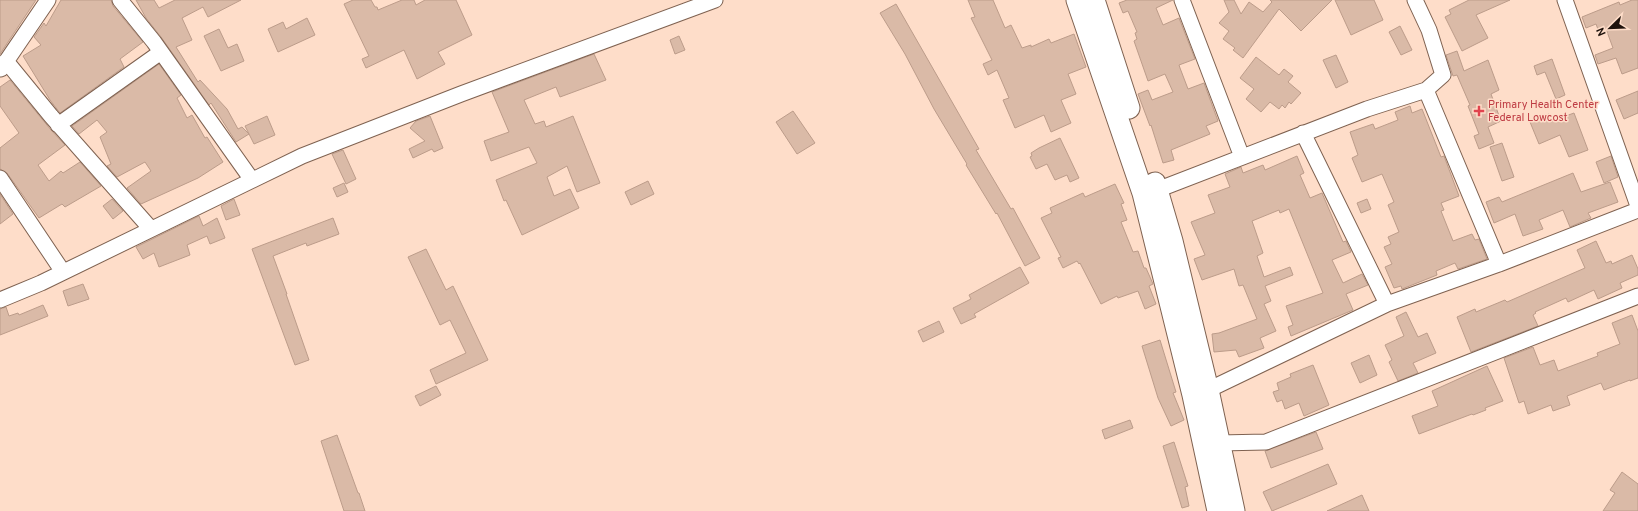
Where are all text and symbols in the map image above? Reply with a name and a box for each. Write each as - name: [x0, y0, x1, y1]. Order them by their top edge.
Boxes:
- north arrow: [1590, 8, 1630, 48]
- text: N: [1594, 25, 1610, 38]
- place label: Primary Health Center Federal Lowcost: [1488, 98, 1599, 125]
- marker: Primary Health Center Federal Lowcost: [1473, 105, 1485, 117]

